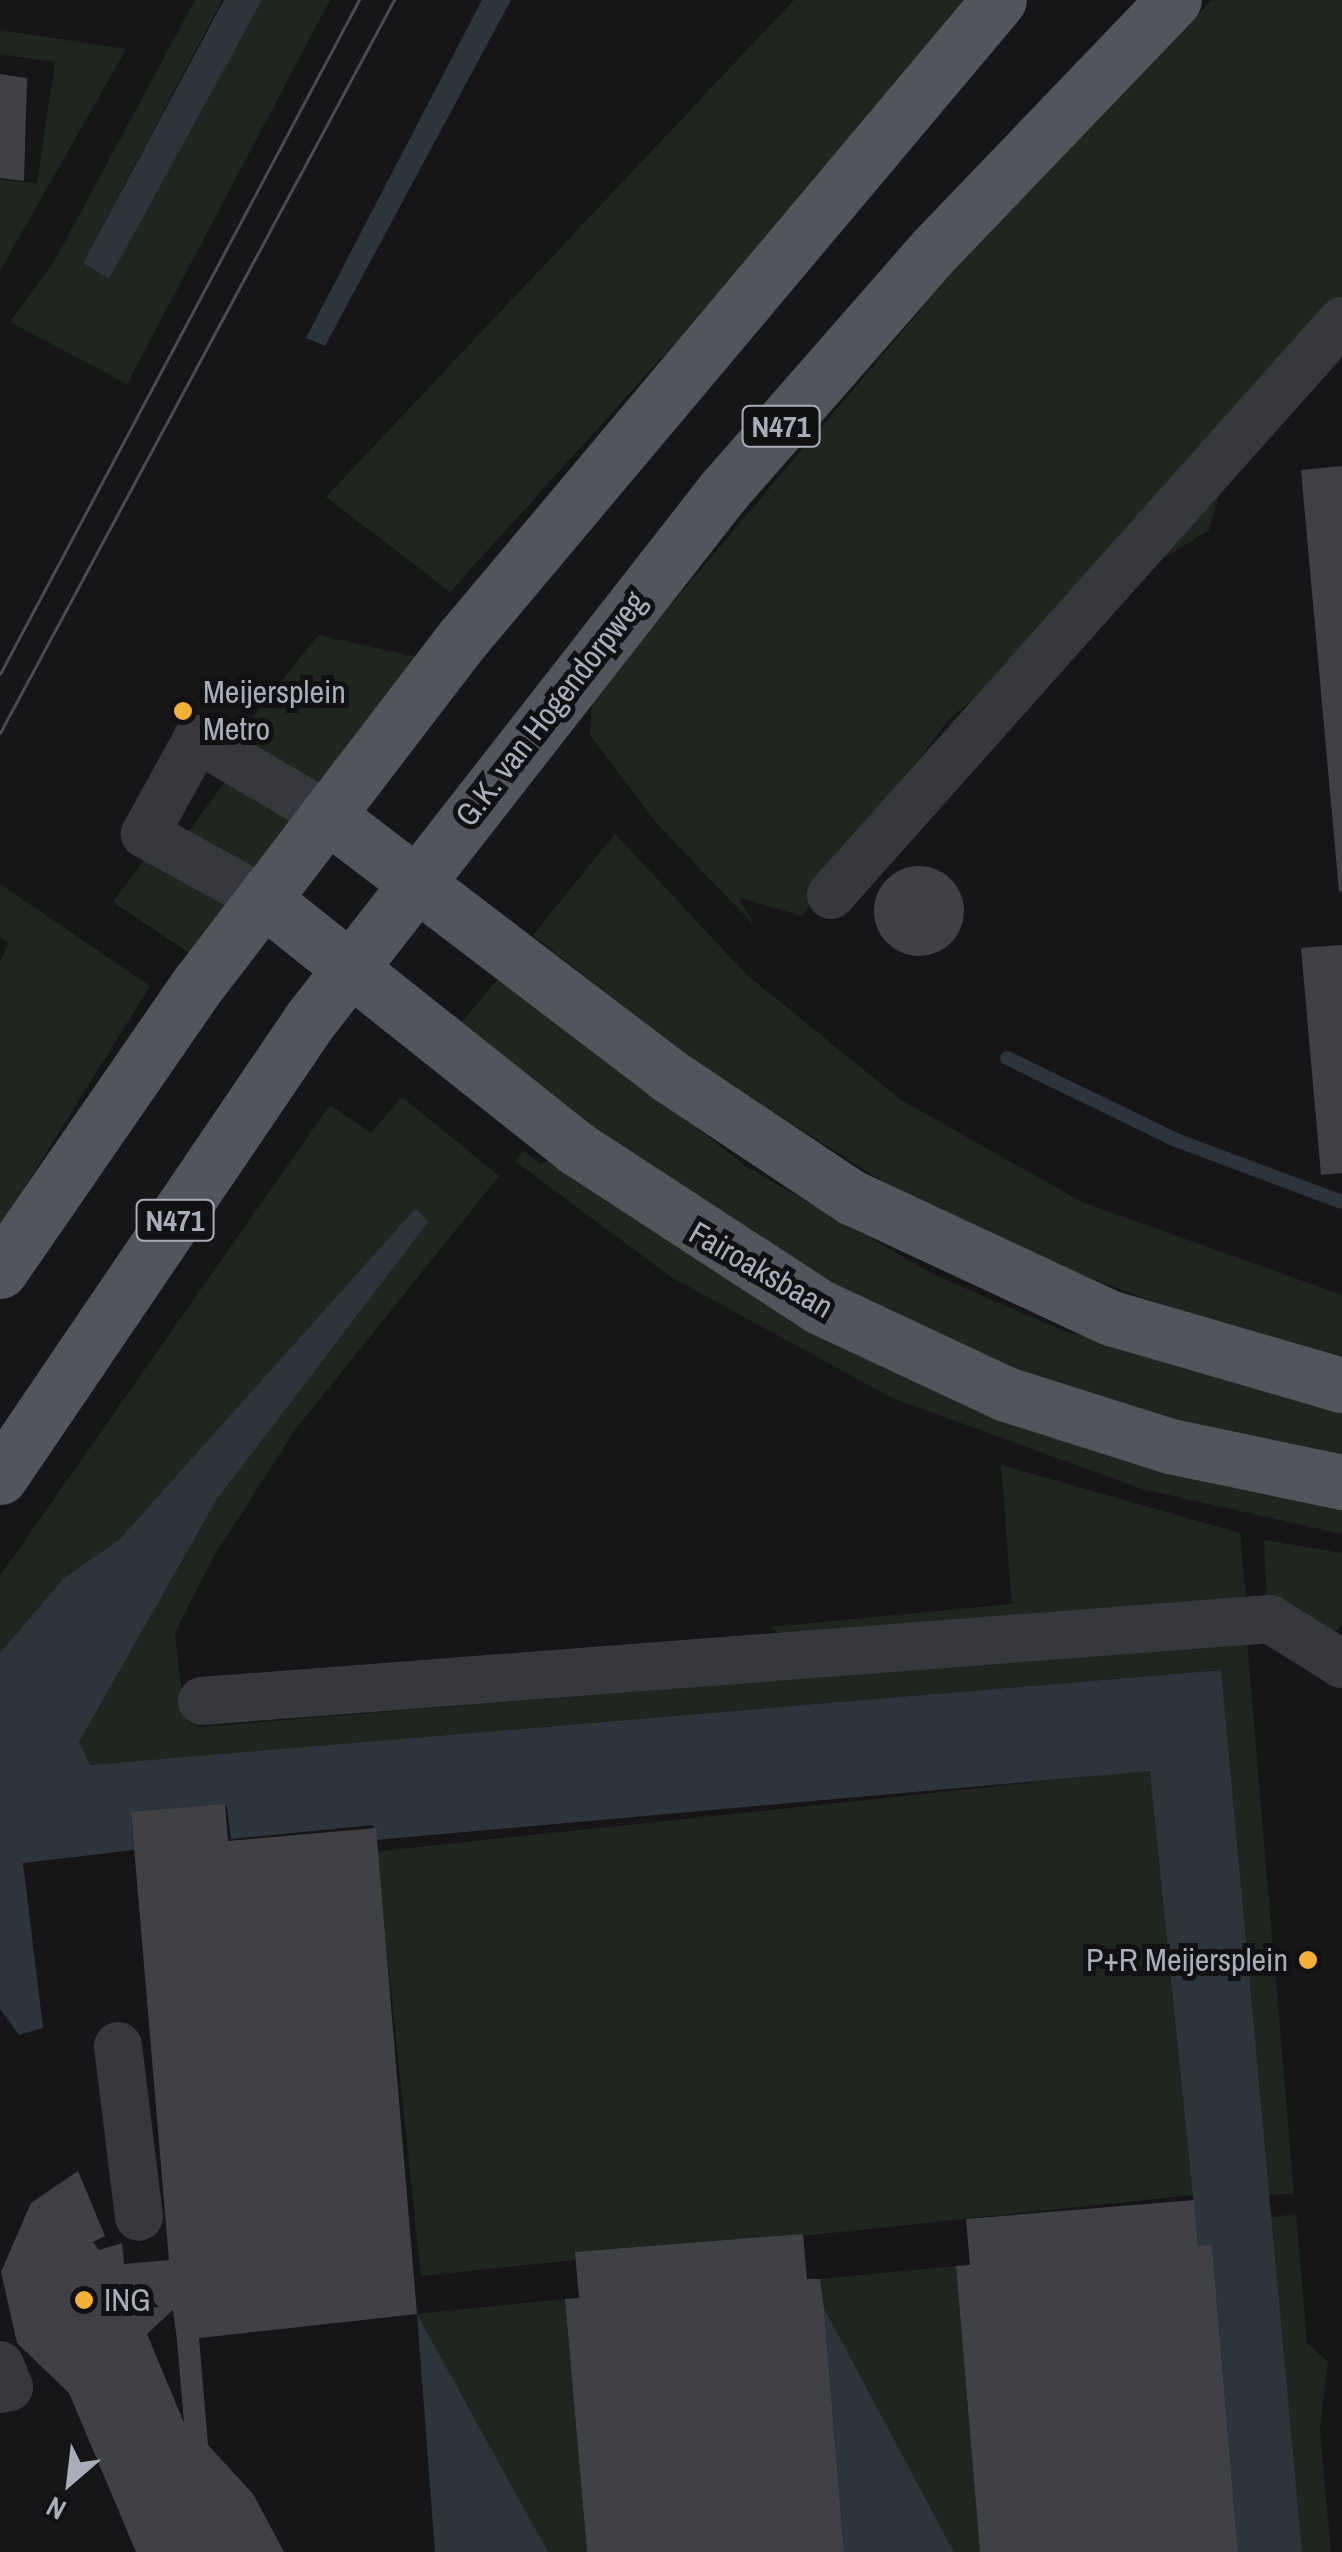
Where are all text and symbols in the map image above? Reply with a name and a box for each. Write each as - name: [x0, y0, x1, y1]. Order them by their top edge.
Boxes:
- road number: N471: [741, 401, 821, 451]
- street label: G.K. van Hogendorpweg: [447, 584, 655, 834]
- place label: Meijersplein Metro: [203, 674, 346, 749]
- marker: Meijersplein Metro: [172, 700, 194, 722]
- road number: N471: [135, 1195, 215, 1245]
- street label: Fairoaksbaan: [682, 1214, 840, 1326]
- place label: P+R Meijersplein: [1086, 1941, 1288, 1979]
- marker: P+R Meijersplein: [1297, 1949, 1319, 1971]
- place label: ING: [104, 2281, 151, 2319]
- marker: ING: [73, 2289, 95, 2311]
- north arrow: [20, 2432, 120, 2532]
- text: N: [40, 2488, 72, 2529]

